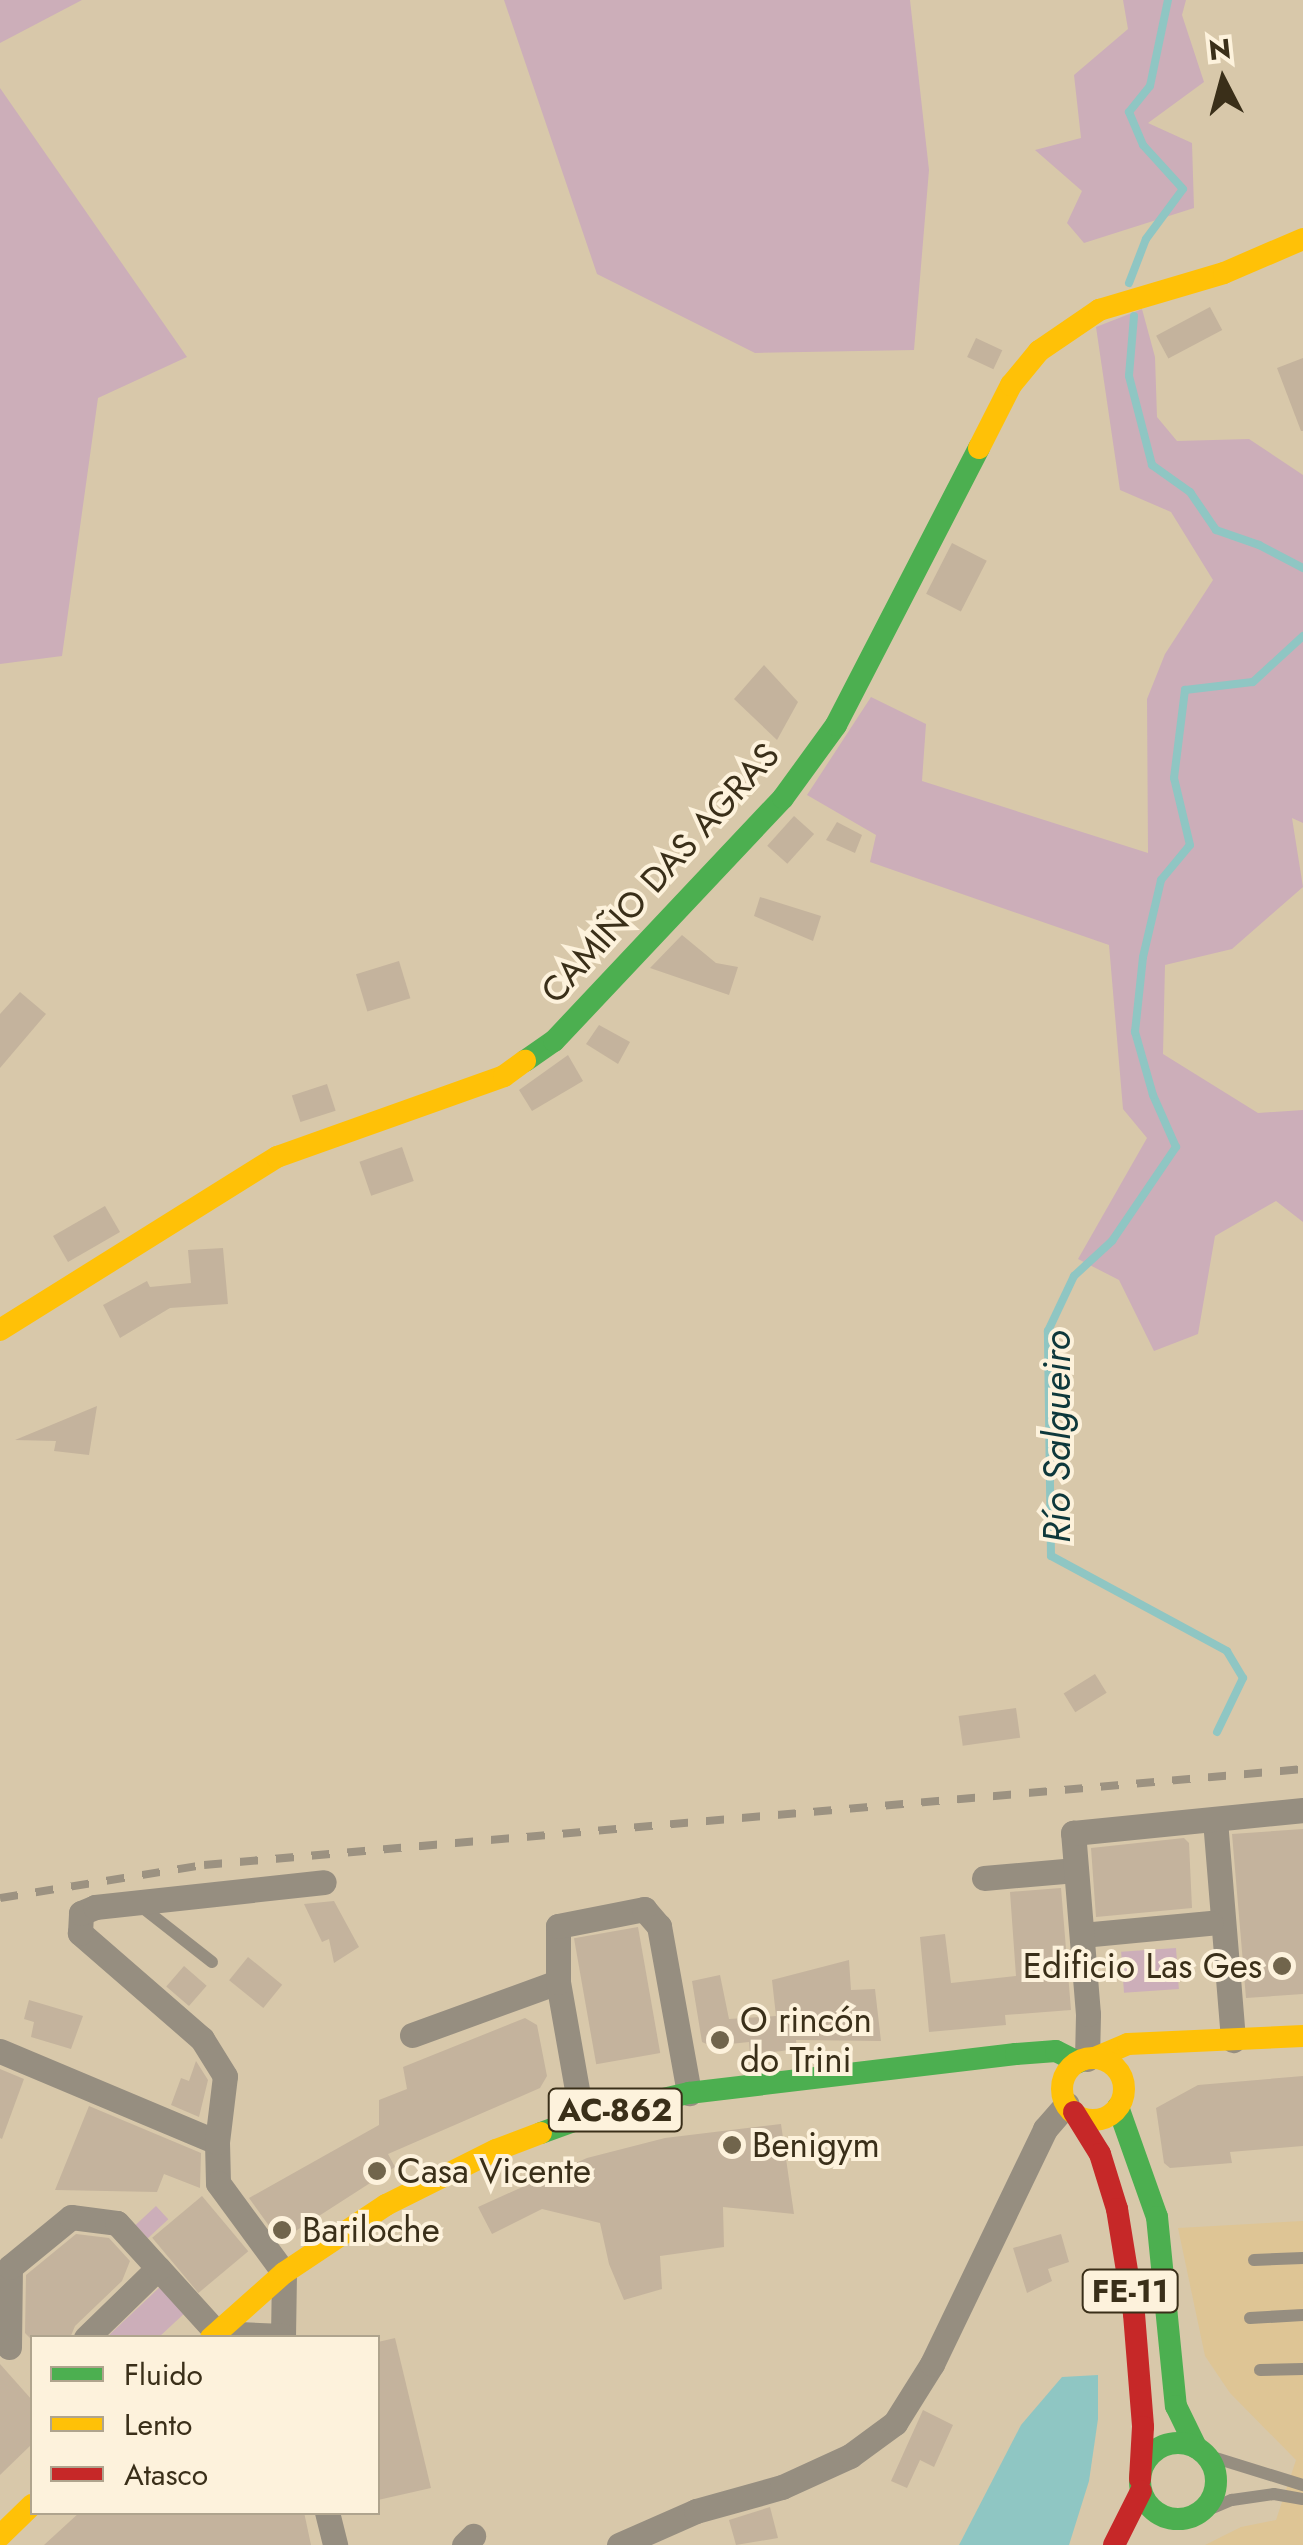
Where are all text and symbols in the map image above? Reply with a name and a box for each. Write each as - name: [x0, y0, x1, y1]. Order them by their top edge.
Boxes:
- text: N: [1207, 28, 1233, 71]
- north arrow: [1173, 30, 1273, 130]
- street label: CAMIÑO DAS AGRAS: [532, 734, 788, 1012]
- water label: Río Salgueiro: [1034, 1331, 1080, 1543]
- place label: Edificio Las Ges: [1023, 1945, 1262, 1987]
- marker: Edificio Las Ges: [1271, 1955, 1293, 1977]
- place label: O rincón do Trini: [740, 1999, 872, 2081]
- marker: O rincón do Trini: [709, 2029, 731, 2051]
- road number: AC-862: [548, 2083, 682, 2137]
- place label: Benigym: [752, 2124, 880, 2166]
- marker: Benigym: [721, 2134, 743, 2156]
- place label: Casa Vicente: [397, 2150, 591, 2192]
- marker: Casa Vicente: [366, 2160, 388, 2182]
- place label: Bariloche: [302, 2209, 440, 2251]
- marker: Bariloche: [271, 2219, 293, 2241]
- road number: FE-11: [1080, 2264, 1180, 2318]
- legend: [30, 2335, 380, 2515]
- text: Fluido: [124, 2353, 203, 2396]
- text: Lento: [124, 2403, 192, 2446]
- text: Atasco: [124, 2453, 208, 2496]

